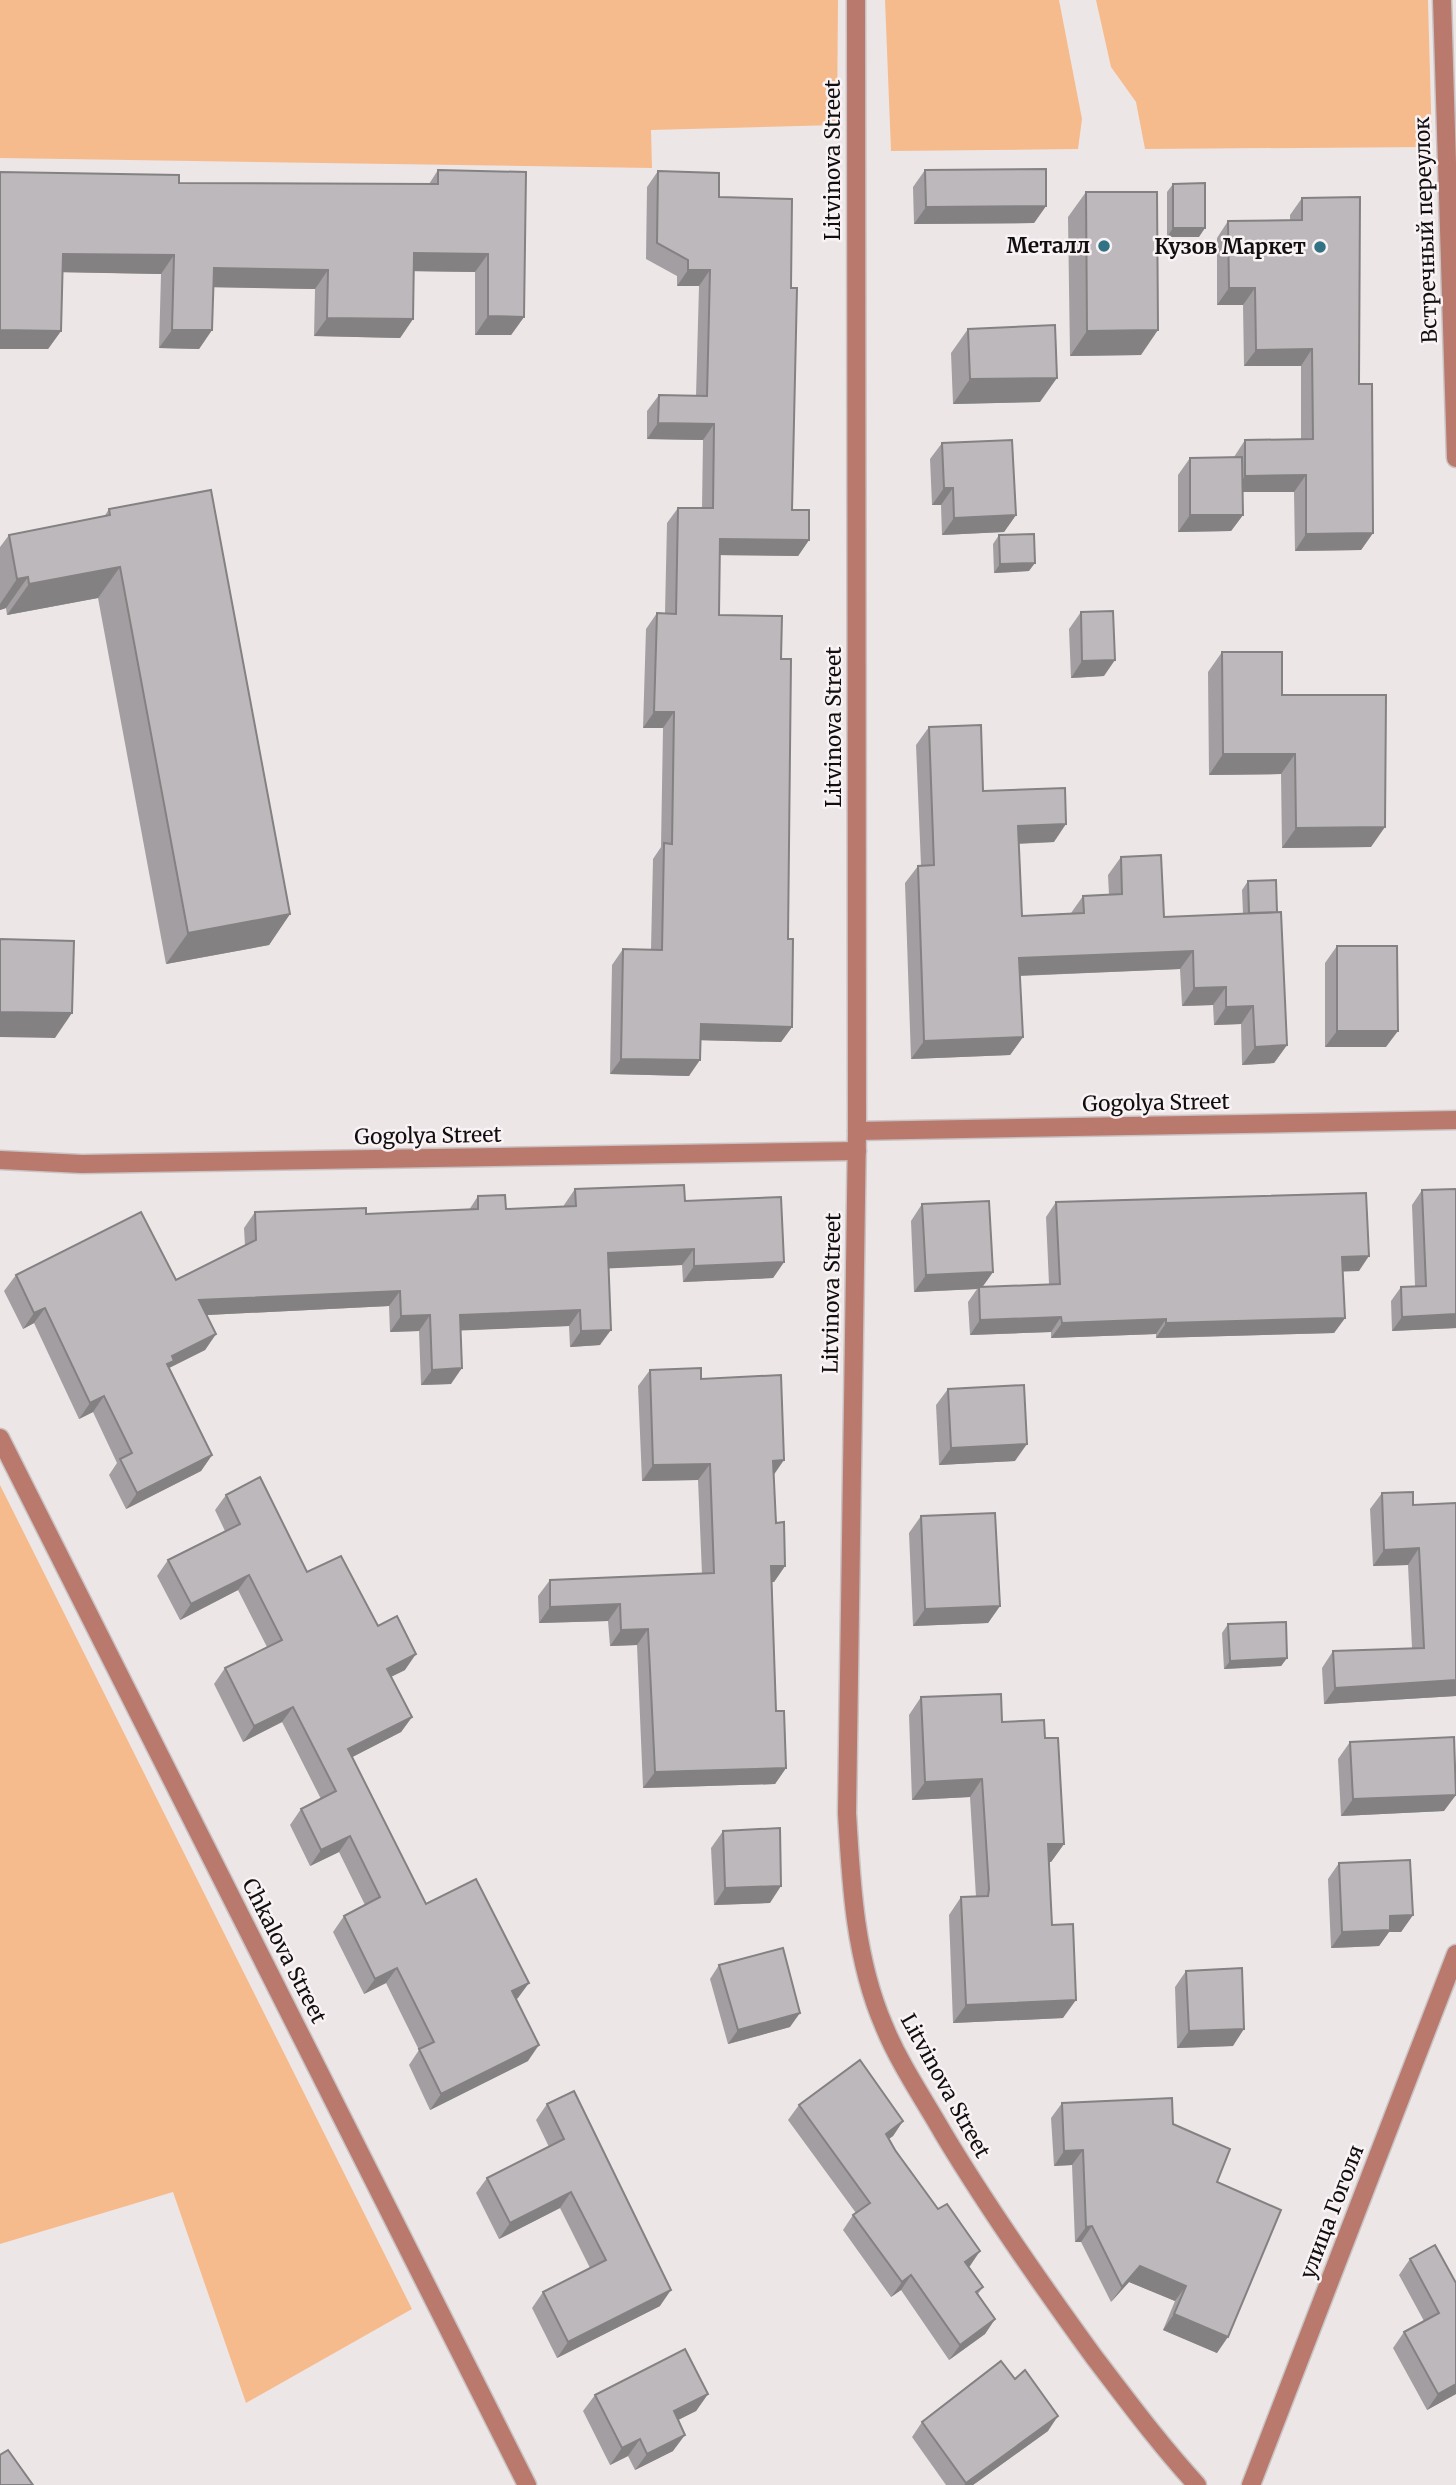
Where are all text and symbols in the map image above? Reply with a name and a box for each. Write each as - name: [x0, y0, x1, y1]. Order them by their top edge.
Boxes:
- street label: Litvinova Street: [819, 80, 846, 240]
- street label: Встречный переулок: [1408, 116, 1443, 344]
- place label: Металл: [1007, 232, 1090, 259]
- place label: Кузов Маркет: [1154, 233, 1306, 260]
- marker: Металл: [1096, 238, 1112, 254]
- marker: Кузов Маркет: [1312, 239, 1328, 255]
- street label: Litvinova Street: [820, 647, 847, 807]
- street label: Gogolya Street: [1082, 1088, 1230, 1117]
- street label: Gogolya Street: [354, 1121, 502, 1150]
- street label: Litvinova Street: [817, 1212, 846, 1374]
- street label: Chkalova Street: [236, 1874, 333, 2028]
- street label: Litvinova Street: [895, 2009, 996, 2163]
- street label: улица Гоголя: [1294, 2141, 1369, 2283]

